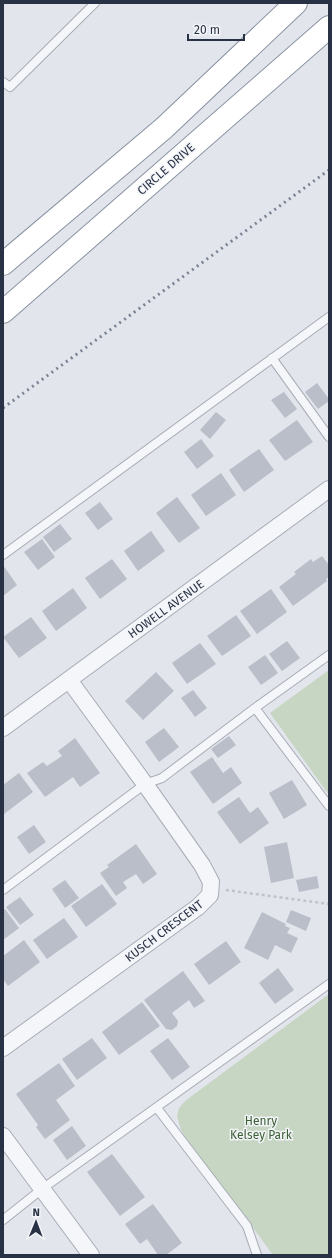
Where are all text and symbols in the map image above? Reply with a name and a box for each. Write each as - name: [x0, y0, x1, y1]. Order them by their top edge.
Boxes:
- scale bar: [188, 16, 244, 42]
- text: 20 m: [194, 23, 220, 37]
- street label: CIRCLE DRIVE: [134, 140, 198, 198]
- street label: HOWELL AVENUE: [125, 577, 207, 641]
- street label: KUSCH CRESCENT: [122, 897, 206, 965]
- park label: Henry Kelsey Park: [230, 1114, 293, 1142]
- north arrow: [16, 1202, 56, 1242]
- text: N: [32, 1206, 40, 1219]

